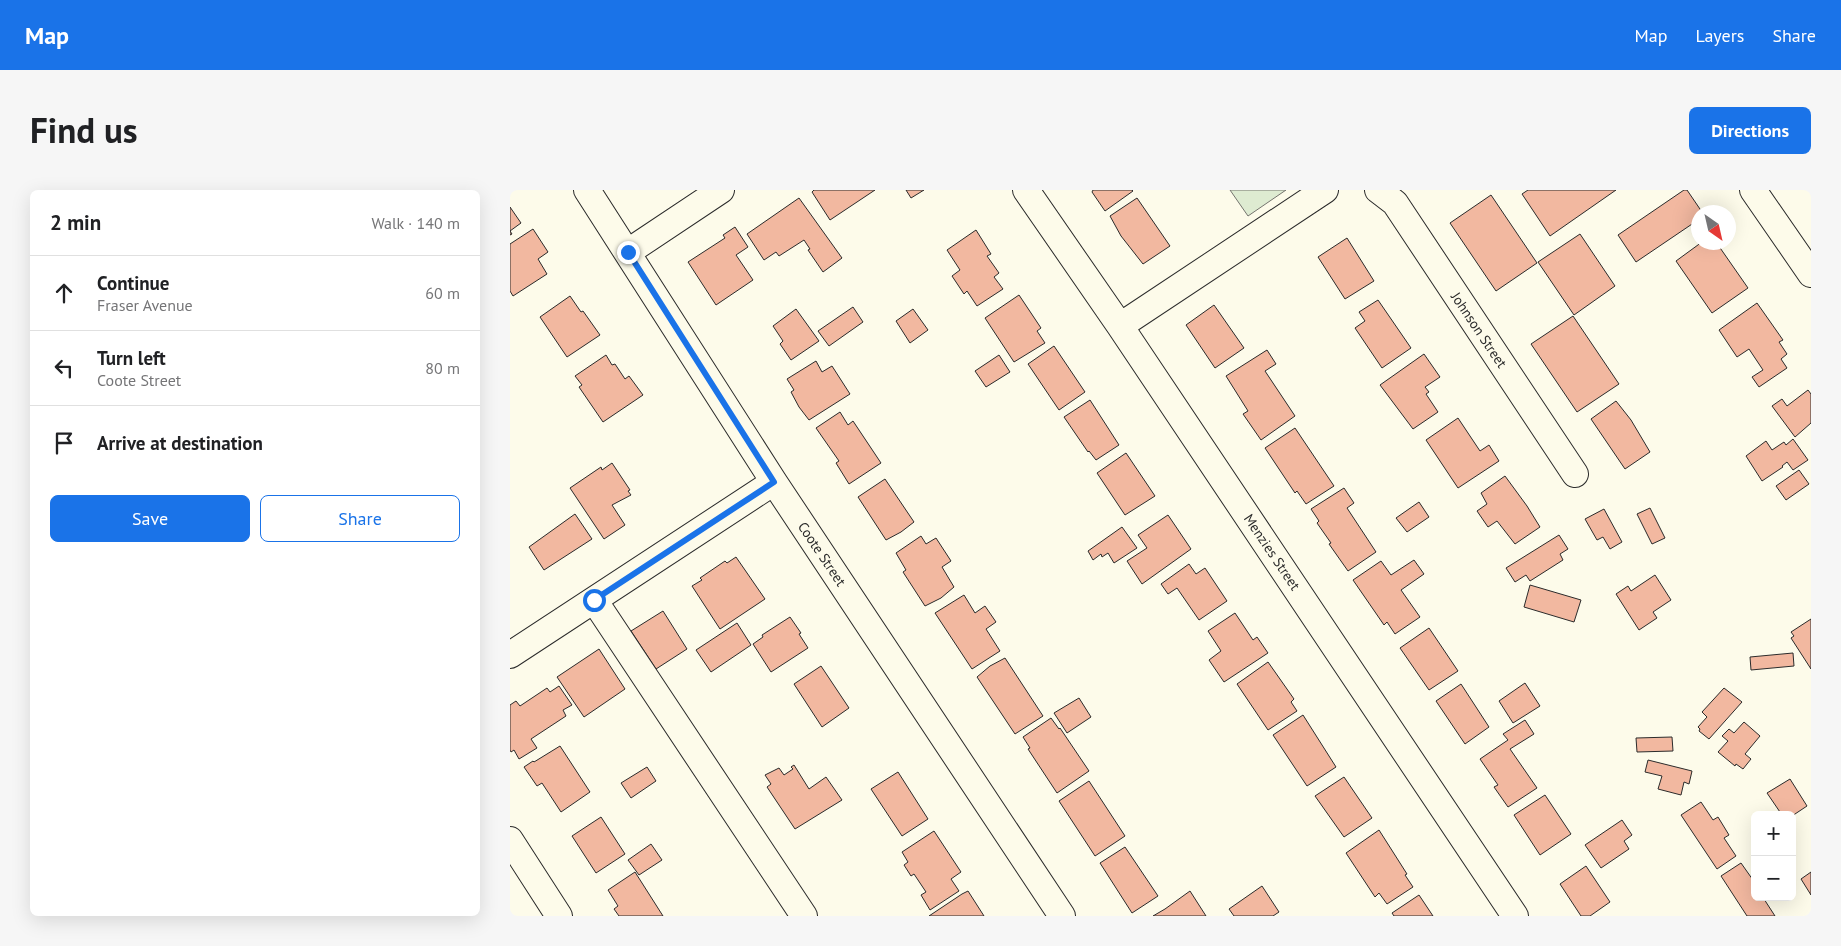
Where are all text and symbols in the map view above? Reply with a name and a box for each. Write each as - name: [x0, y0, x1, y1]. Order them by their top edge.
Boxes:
- text: Map: [25, 20, 69, 51]
- text: Map: [1635, 24, 1667, 47]
- text: Layers: [1695, 24, 1744, 47]
- text: Share: [1772, 24, 1816, 47]
- text: Find us: [30, 107, 138, 153]
- button: Directions: [1689, 107, 1811, 154]
- north arrow: [1691, 205, 1736, 250]
- text: 2 min: [50, 209, 101, 236]
- text: Walk · 140 m: [371, 213, 460, 233]
- route end: [617, 241, 640, 264]
- text: Continue: [97, 271, 169, 295]
- icon: ahead: [50, 279, 78, 307]
- text: 60 m: [425, 283, 460, 303]
- street label: Johnson Street: [1447, 288, 1511, 371]
- text: Fraser Avenue: [97, 295, 193, 315]
- text: Turn left: [97, 346, 166, 370]
- icon: left: [50, 354, 78, 382]
- text: 80 m: [425, 358, 460, 378]
- text: Coote Street: [97, 370, 181, 390]
- icon: arrive: [50, 429, 78, 457]
- text: Arrive at destination: [97, 431, 263, 455]
- button: Save: [50, 495, 250, 542]
- button: Share: [260, 495, 460, 542]
- street label: Menzies Street: [1240, 510, 1304, 594]
- street label: Coote Street: [794, 518, 850, 590]
- route start: [583, 589, 606, 612]
- map controls: [1751, 811, 1796, 901]
- button: +: [1751, 811, 1796, 856]
- button: −: [1751, 856, 1796, 901]

